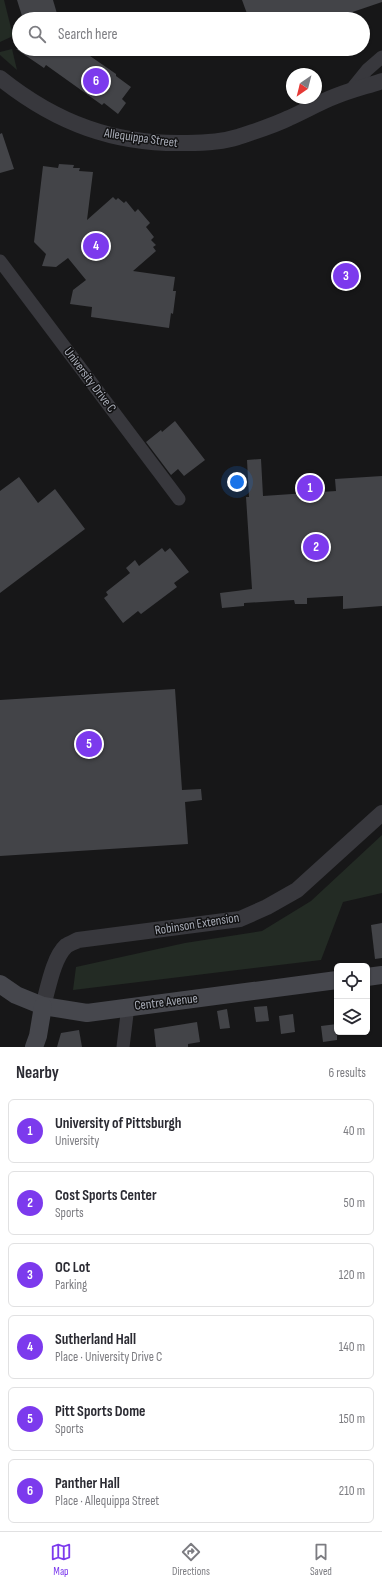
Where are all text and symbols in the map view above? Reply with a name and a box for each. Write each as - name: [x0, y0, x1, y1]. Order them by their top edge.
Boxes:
- search box: [12, 12, 370, 56]
- icon: search: [26, 23, 48, 45]
- text: Search here: [58, 25, 118, 44]
- pin: 6: [83, 66, 109, 96]
- north arrow: [286, 68, 322, 104]
- street label: Allequippa Street: [102, 125, 179, 151]
- pin: 4: [83, 231, 109, 261]
- pin: 3: [333, 261, 359, 291]
- street label: University Drive C: [60, 344, 120, 416]
- your location: [227, 472, 247, 492]
- pin: 1: [297, 473, 323, 503]
- pin: 2: [303, 532, 329, 562]
- pin: 5: [76, 729, 102, 759]
- street label: Robinson Extension: [154, 909, 240, 939]
- map controls: [334, 963, 370, 1035]
- button: locate: [334, 963, 370, 999]
- street label: Centre Avenue: [133, 990, 199, 1014]
- button: layers: [334, 999, 370, 1035]
- text: Nearby: [16, 1063, 59, 1083]
- text: 6 results: [328, 1065, 366, 1081]
- text: University of Pittsburgh: [55, 1114, 181, 1133]
- text: 1: [27, 1123, 33, 1139]
- text: 40 m: [343, 1123, 365, 1139]
- text: University: [55, 1133, 99, 1149]
- text: Cost Sports Center: [55, 1186, 157, 1205]
- text: 2: [27, 1195, 33, 1211]
- text: 50 m: [344, 1195, 365, 1211]
- text: Sports: [55, 1205, 84, 1221]
- text: OC Lot: [55, 1258, 90, 1277]
- text: 3: [27, 1267, 33, 1283]
- text: 120 m: [339, 1267, 365, 1283]
- text: Parking: [55, 1277, 87, 1293]
- text: Sutherland Hall: [55, 1330, 136, 1349]
- text: 4: [27, 1339, 33, 1355]
- text: 140 m: [339, 1339, 365, 1355]
- text: Place · University Drive C: [55, 1349, 162, 1365]
- text: Pitt Sports Dome: [55, 1402, 146, 1421]
- text: 5: [27, 1411, 33, 1427]
- text: 150 m: [339, 1411, 365, 1427]
- text: Sports: [55, 1421, 84, 1437]
- text: Panther Hall: [55, 1474, 120, 1493]
- text: 6: [27, 1483, 33, 1499]
- text: 210 m: [339, 1483, 365, 1499]
- text: Place · Allequippa Street: [55, 1493, 159, 1509]
- tab: Map: [50, 1541, 72, 1578]
- tab: Directions: [172, 1541, 210, 1578]
- tab: Saved: [310, 1541, 332, 1578]

